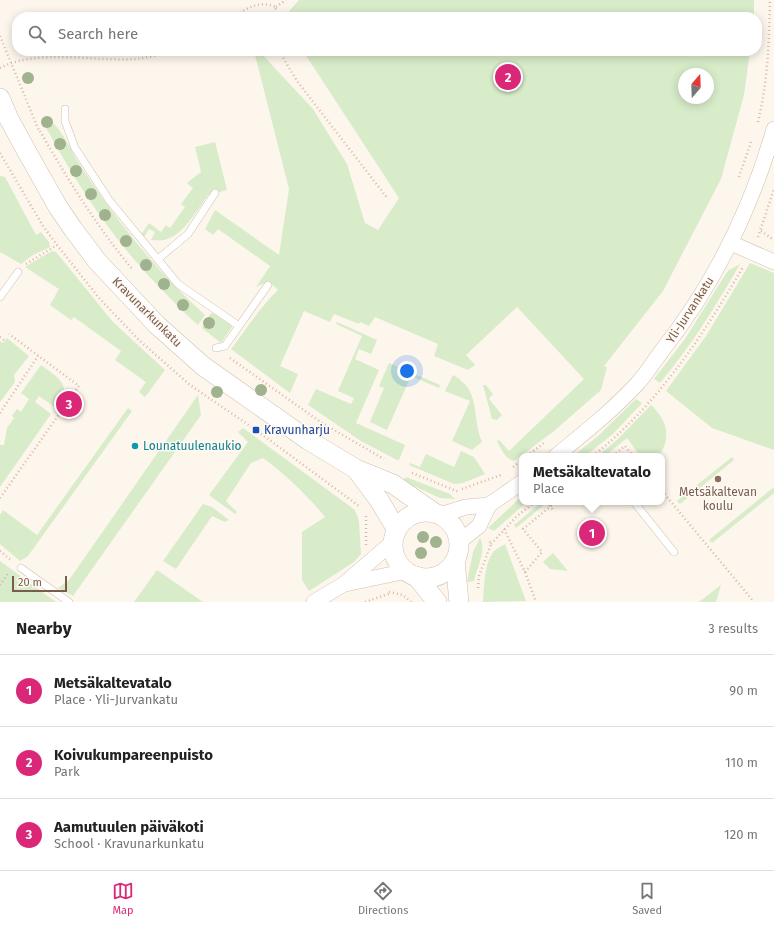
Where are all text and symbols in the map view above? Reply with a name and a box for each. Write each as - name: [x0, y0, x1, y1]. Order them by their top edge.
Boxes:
- search box: [12, 12, 762, 56]
- icon: search: [26, 23, 48, 45]
- text: Search here: [58, 25, 138, 43]
- pin: 2: [495, 62, 521, 92]
- north arrow: [678, 68, 714, 104]
- street label: Kravunarkunkatu: [109, 274, 185, 350]
- street label: Yli-Jurvankatu: [663, 274, 717, 346]
- your location: [397, 361, 417, 381]
- pin: 3: [56, 389, 82, 419]
- place label: Kravunharju: [264, 423, 330, 437]
- marker: Kravunharju: [251, 425, 261, 435]
- place label: Lounatuulenaukio: [143, 439, 242, 453]
- marker: Lounatuulenaukio: [130, 441, 140, 451]
- popup: [519, 453, 665, 505]
- text: Metsäkaltevatalo: [533, 463, 651, 481]
- marker: Metsäkaltevan koulu: [713, 474, 723, 484]
- text: Place: [533, 481, 564, 496]
- place label: Metsäkaltevan koulu: [679, 485, 757, 513]
- pin: 1: [579, 518, 605, 548]
- scale bar: [12, 574, 67, 593]
- text: 20 m: [18, 576, 42, 589]
- text: Nearby: [16, 618, 71, 639]
- text: 3 results: [708, 621, 758, 636]
- text: Metsäkaltevatalo: [54, 674, 172, 692]
- text: 1: [26, 683, 32, 698]
- text: 90 m: [729, 683, 758, 698]
- text: Place · Yli-Jurvankatu: [54, 692, 178, 707]
- text: Koivukumpareenpuisto: [54, 746, 213, 764]
- text: 2: [26, 755, 32, 770]
- text: 110 m: [725, 755, 758, 770]
- text: Park: [54, 764, 80, 779]
- text: Aamutuulen päiväkoti: [54, 818, 204, 836]
- text: 3: [26, 827, 32, 842]
- text: 120 m: [724, 827, 758, 842]
- text: School · Kravunarkunkatu: [54, 836, 204, 851]
- tab: Map: [112, 880, 134, 917]
- tab: Directions: [358, 880, 408, 917]
- tab: Saved: [632, 880, 662, 917]

